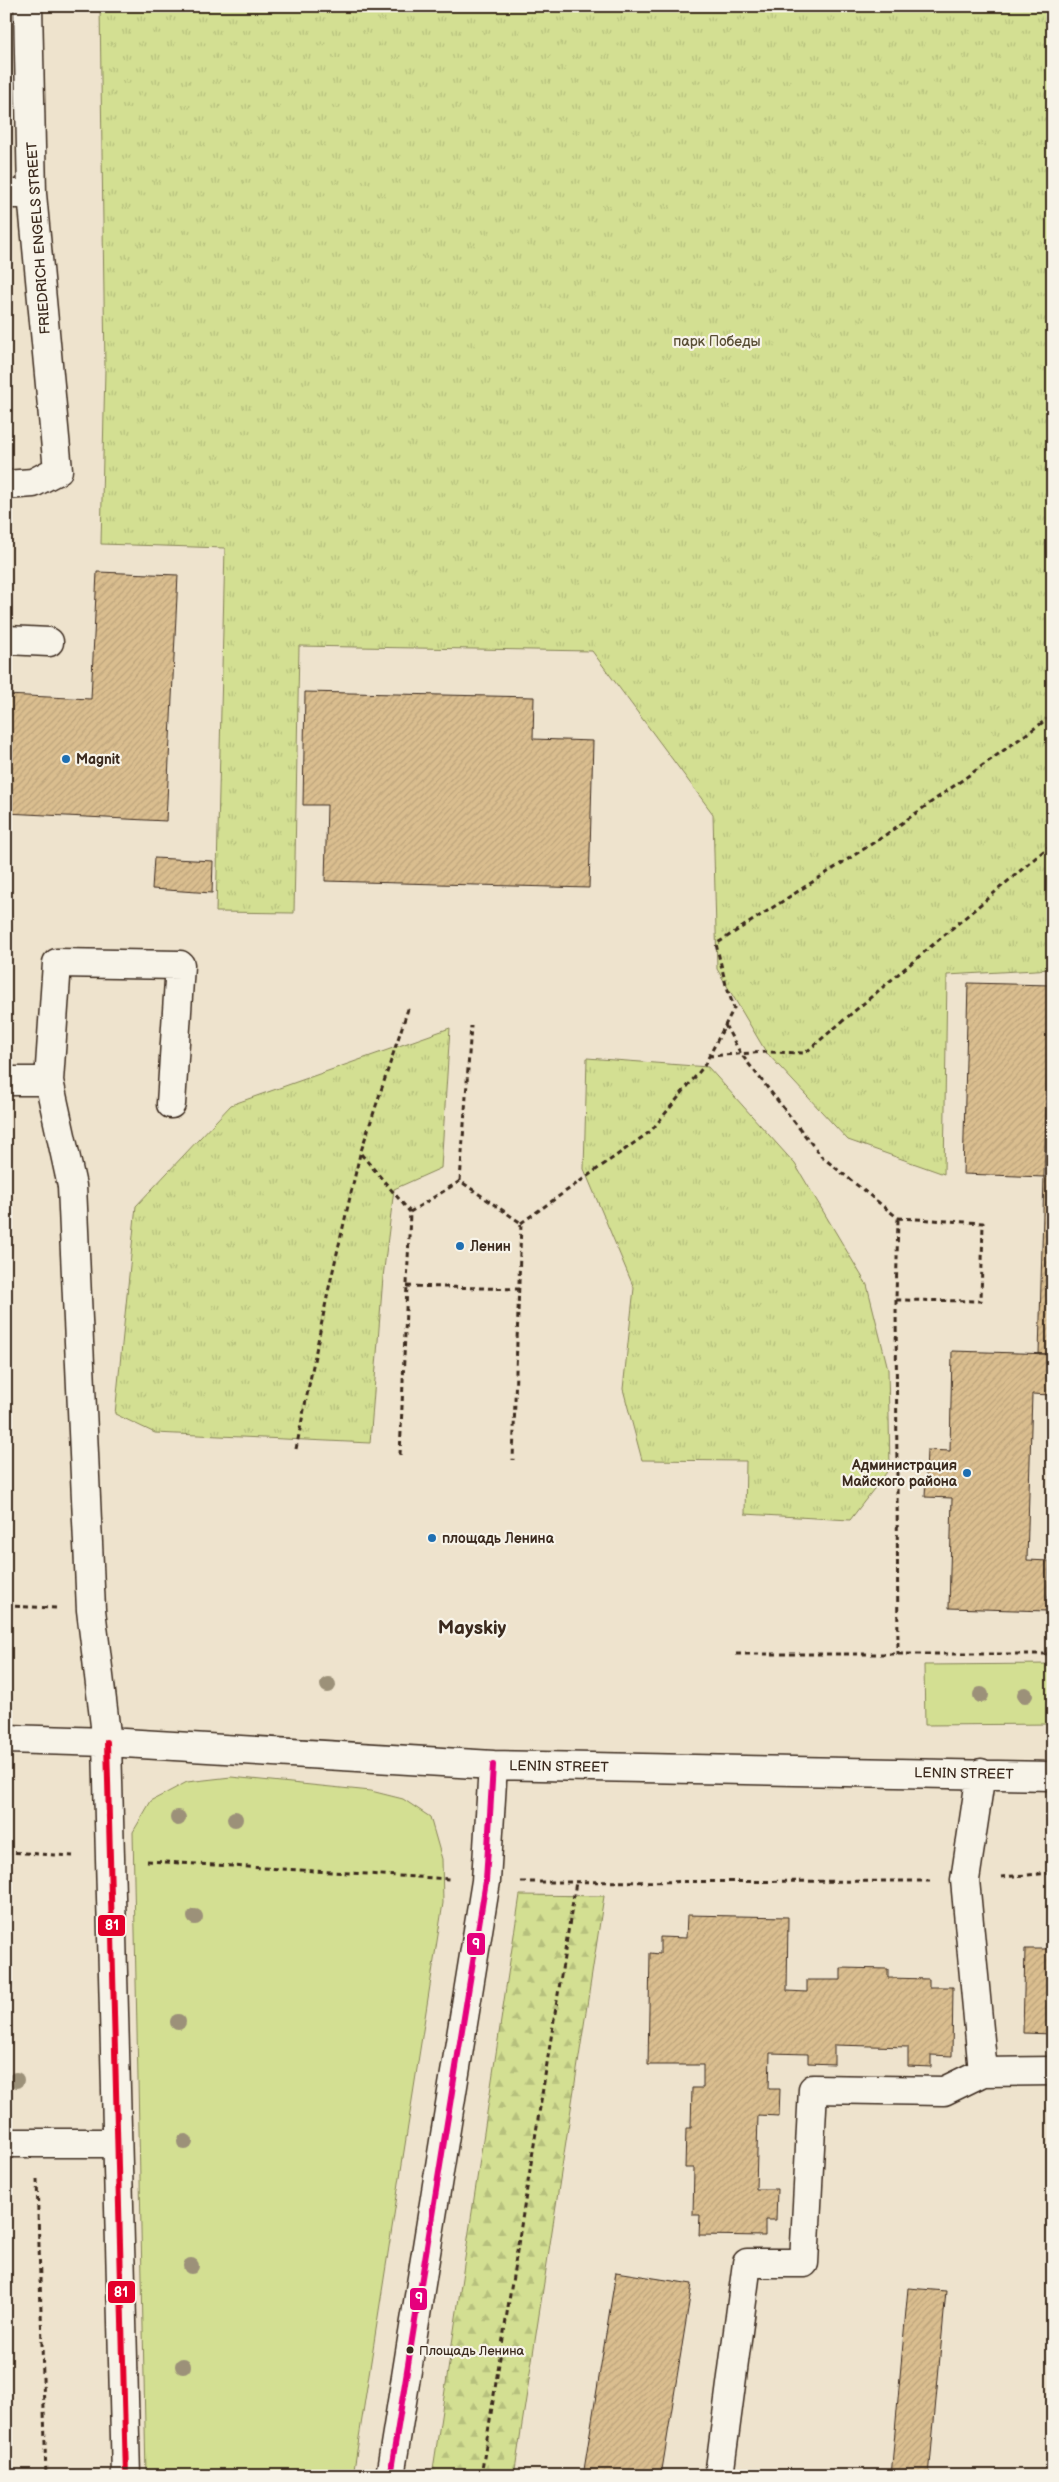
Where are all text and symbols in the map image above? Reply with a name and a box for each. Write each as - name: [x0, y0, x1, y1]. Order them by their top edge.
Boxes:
- street label: FRIEDRICH ENGELS STREET: [23, 140, 54, 335]
- park label: парк Победы: [673, 333, 761, 350]
- place label: Magnit: [76, 751, 120, 768]
- marker: Magnit: [60, 753, 72, 765]
- place label: Ленин: [469, 1238, 511, 1255]
- marker: Ленин: [454, 1240, 466, 1252]
- place label: Администрация Майского района: [842, 1457, 958, 1490]
- marker: Администрация Майского района: [961, 1467, 973, 1479]
- place label: площадь Ленина: [442, 1530, 555, 1547]
- marker: площадь Ленина: [426, 1532, 438, 1544]
- district label: Mayskiy: [438, 1617, 507, 1640]
- street label: LENIN STREET: [509, 1757, 610, 1776]
- street label: LENIN STREET: [914, 1764, 1015, 1783]
- line badge: 81: [97, 1914, 126, 1937]
- text: 81: [105, 1917, 119, 1934]
- line badge: 9: [466, 1932, 486, 1956]
- text: 9: [472, 1936, 480, 1953]
- line badge: 81: [107, 2280, 136, 2304]
- text: 81: [114, 2284, 128, 2301]
- line badge: 9: [409, 2287, 428, 2311]
- text: 9: [415, 2290, 423, 2307]
- place label: Площадь Ленина: [419, 2343, 525, 2359]
- marker: Площадь Ленина: [405, 2345, 415, 2355]

